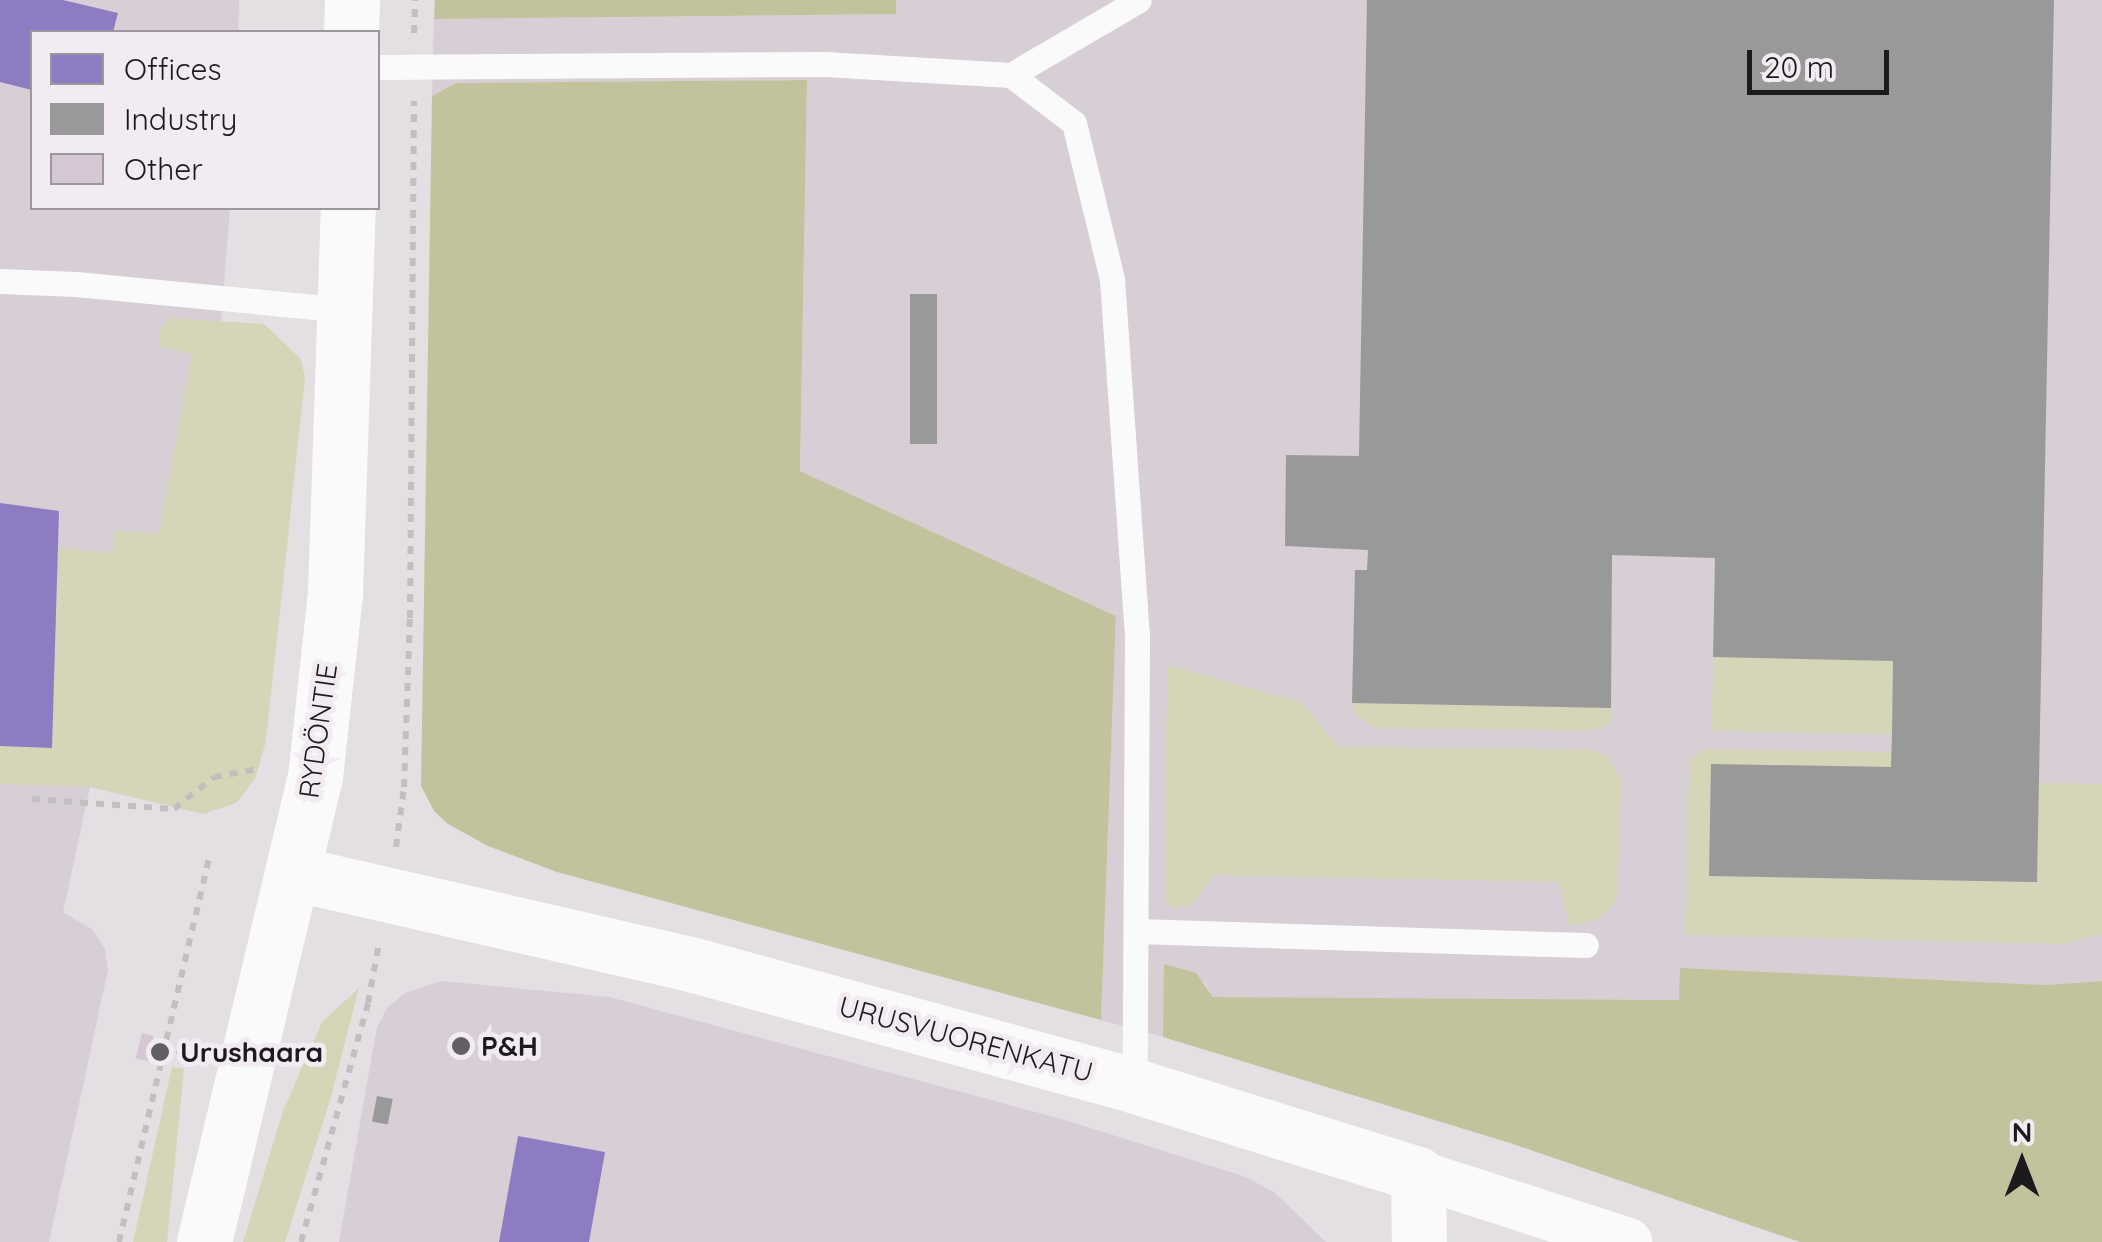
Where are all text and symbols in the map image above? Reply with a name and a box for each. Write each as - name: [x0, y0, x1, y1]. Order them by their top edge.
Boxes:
- legend: [30, 30, 380, 210]
- scale bar: [1752, 30, 1894, 92]
- text: 20 m: [1764, 48, 1834, 86]
- text: Offices: [124, 50, 222, 88]
- text: Industry: [124, 100, 237, 138]
- text: Other: [124, 150, 203, 188]
- street label: RYDÖNTIE: [292, 662, 344, 800]
- street label: URUSVUORENKATU: [835, 989, 1097, 1089]
- place label: P&H: [481, 1029, 538, 1063]
- place label: Urushaara: [180, 1035, 323, 1069]
- marker: P&H: [450, 1035, 472, 1057]
- marker: Urushaara: [149, 1041, 171, 1063]
- north arrow: [1972, 1112, 2072, 1212]
- text: N: [2012, 1114, 2032, 1149]

